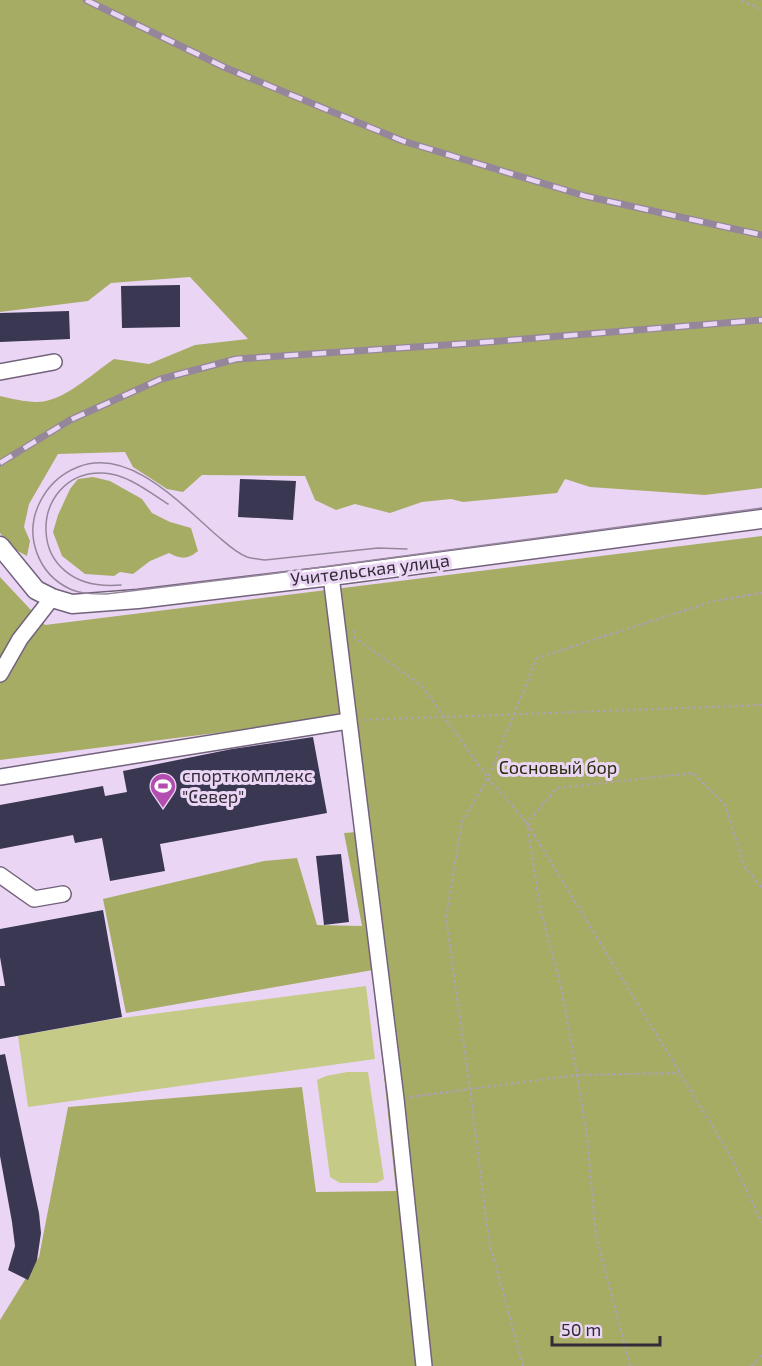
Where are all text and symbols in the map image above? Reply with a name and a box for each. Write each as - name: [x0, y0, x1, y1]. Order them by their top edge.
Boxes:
- street label: Учительская улица: [289, 548, 451, 590]
- park label: Сосновый бор: [499, 756, 617, 778]
- place label: спорткомплекс "Север": [182, 764, 313, 807]
- sports icon: спорткомплекс "Север": [148, 771, 178, 809]
- scale bar: [552, 1309, 660, 1347]
- text: 50 m: [561, 1318, 601, 1340]

